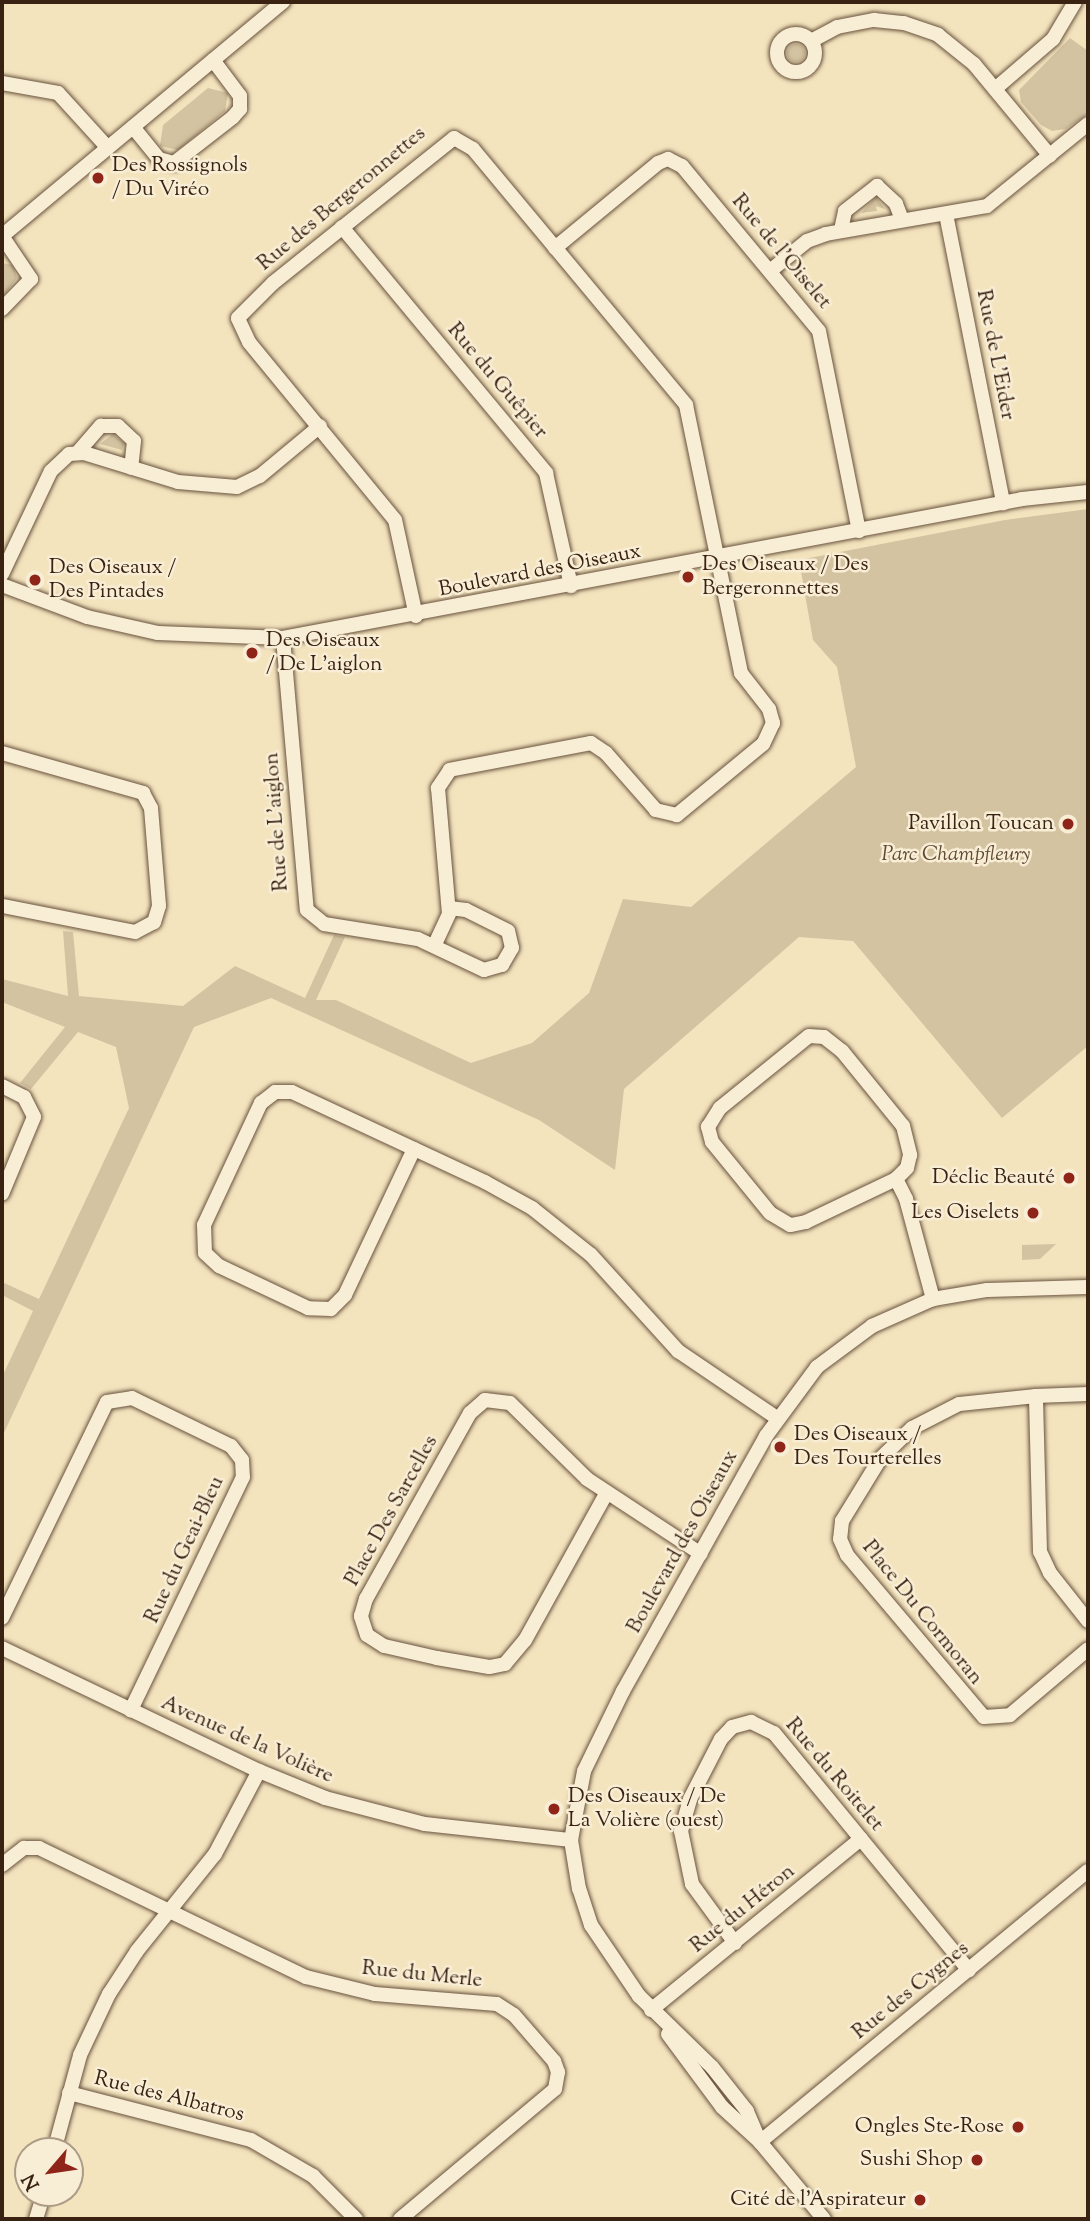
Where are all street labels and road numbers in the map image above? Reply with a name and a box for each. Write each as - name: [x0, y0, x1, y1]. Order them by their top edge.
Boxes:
- street label: Rue des Bergeronnettes: [253, 121, 431, 277]
- street label: Rue de l'Oiselet: [726, 189, 836, 315]
- street label: Rue de L'Eider: [970, 288, 1020, 422]
- street label: Rue du Guêpier: [441, 318, 553, 444]
- street label: Boulevard des Oiseaux: [437, 539, 643, 603]
- street label: Rue de L'aiglon: [260, 752, 294, 892]
- street label: Place Des Sarcelles: [340, 1431, 444, 1591]
- street label: Boulevard des Oiseaux: [622, 1446, 744, 1638]
- street label: Rue du Geai-Bleu: [140, 1472, 230, 1628]
- street label: Place Du Cormoran: [856, 1536, 988, 1690]
- street label: Avenue de la Volière: [157, 1691, 337, 1789]
- street label: Rue du Roitelet: [779, 1713, 889, 1837]
- street label: Rue du Héron: [686, 1859, 800, 1959]
- street label: Rue des Cygnes: [848, 1936, 974, 2046]
- street label: Rue du Merle: [361, 1956, 483, 1994]
- street label: Rue des Albatros: [91, 2066, 247, 2128]

